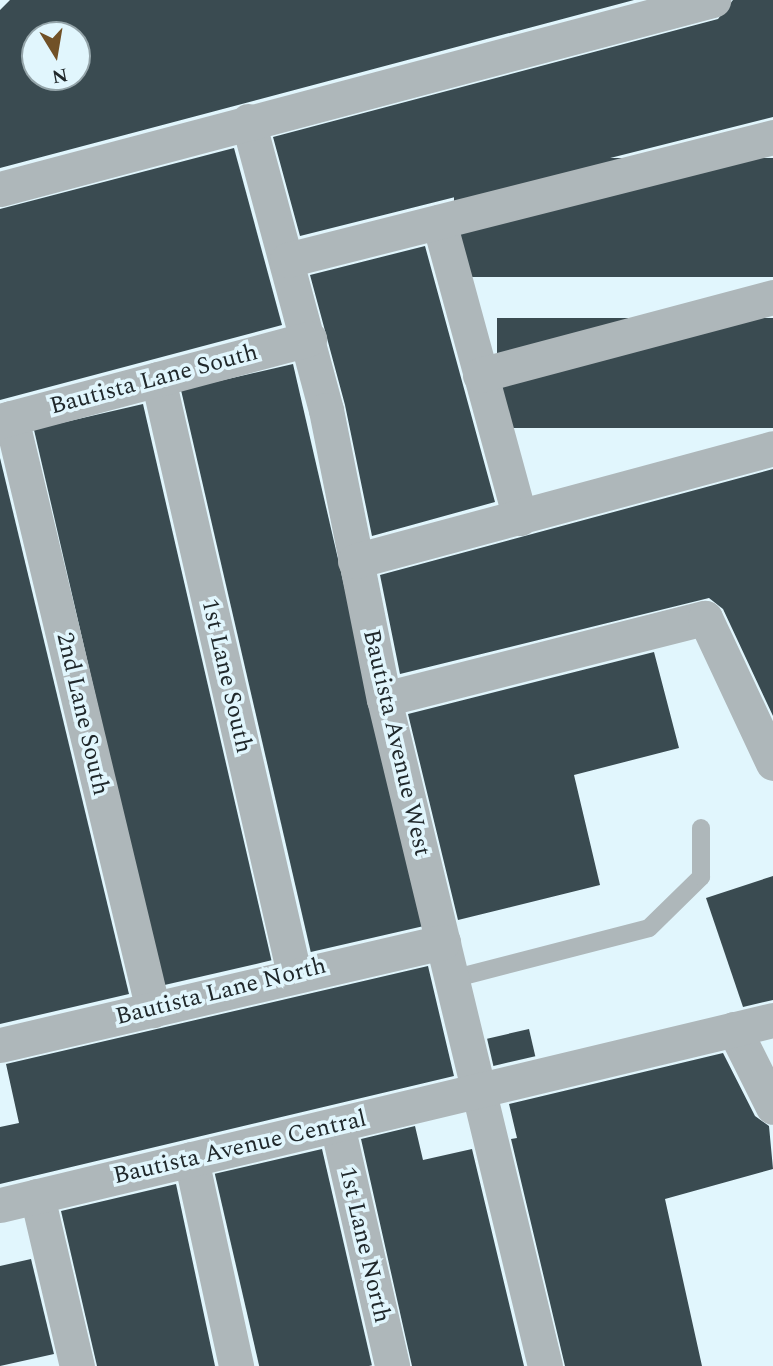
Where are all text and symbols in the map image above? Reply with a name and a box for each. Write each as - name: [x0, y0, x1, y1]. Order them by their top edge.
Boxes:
- north arrow: [21, 21, 91, 91]
- text: N: [49, 59, 70, 91]
- street label: Bautista Lane South: [47, 338, 261, 422]
- street label: 1st Lane South: [194, 596, 258, 756]
- street label: Bautista Avenue West: [356, 627, 436, 859]
- street label: 2nd Lane South: [49, 630, 115, 798]
- street label: Bautista Lane North: [113, 952, 329, 1032]
- street label: Bautista Avenue Central: [111, 1105, 369, 1191]
- street label: 1st Lane North: [332, 1164, 396, 1326]

